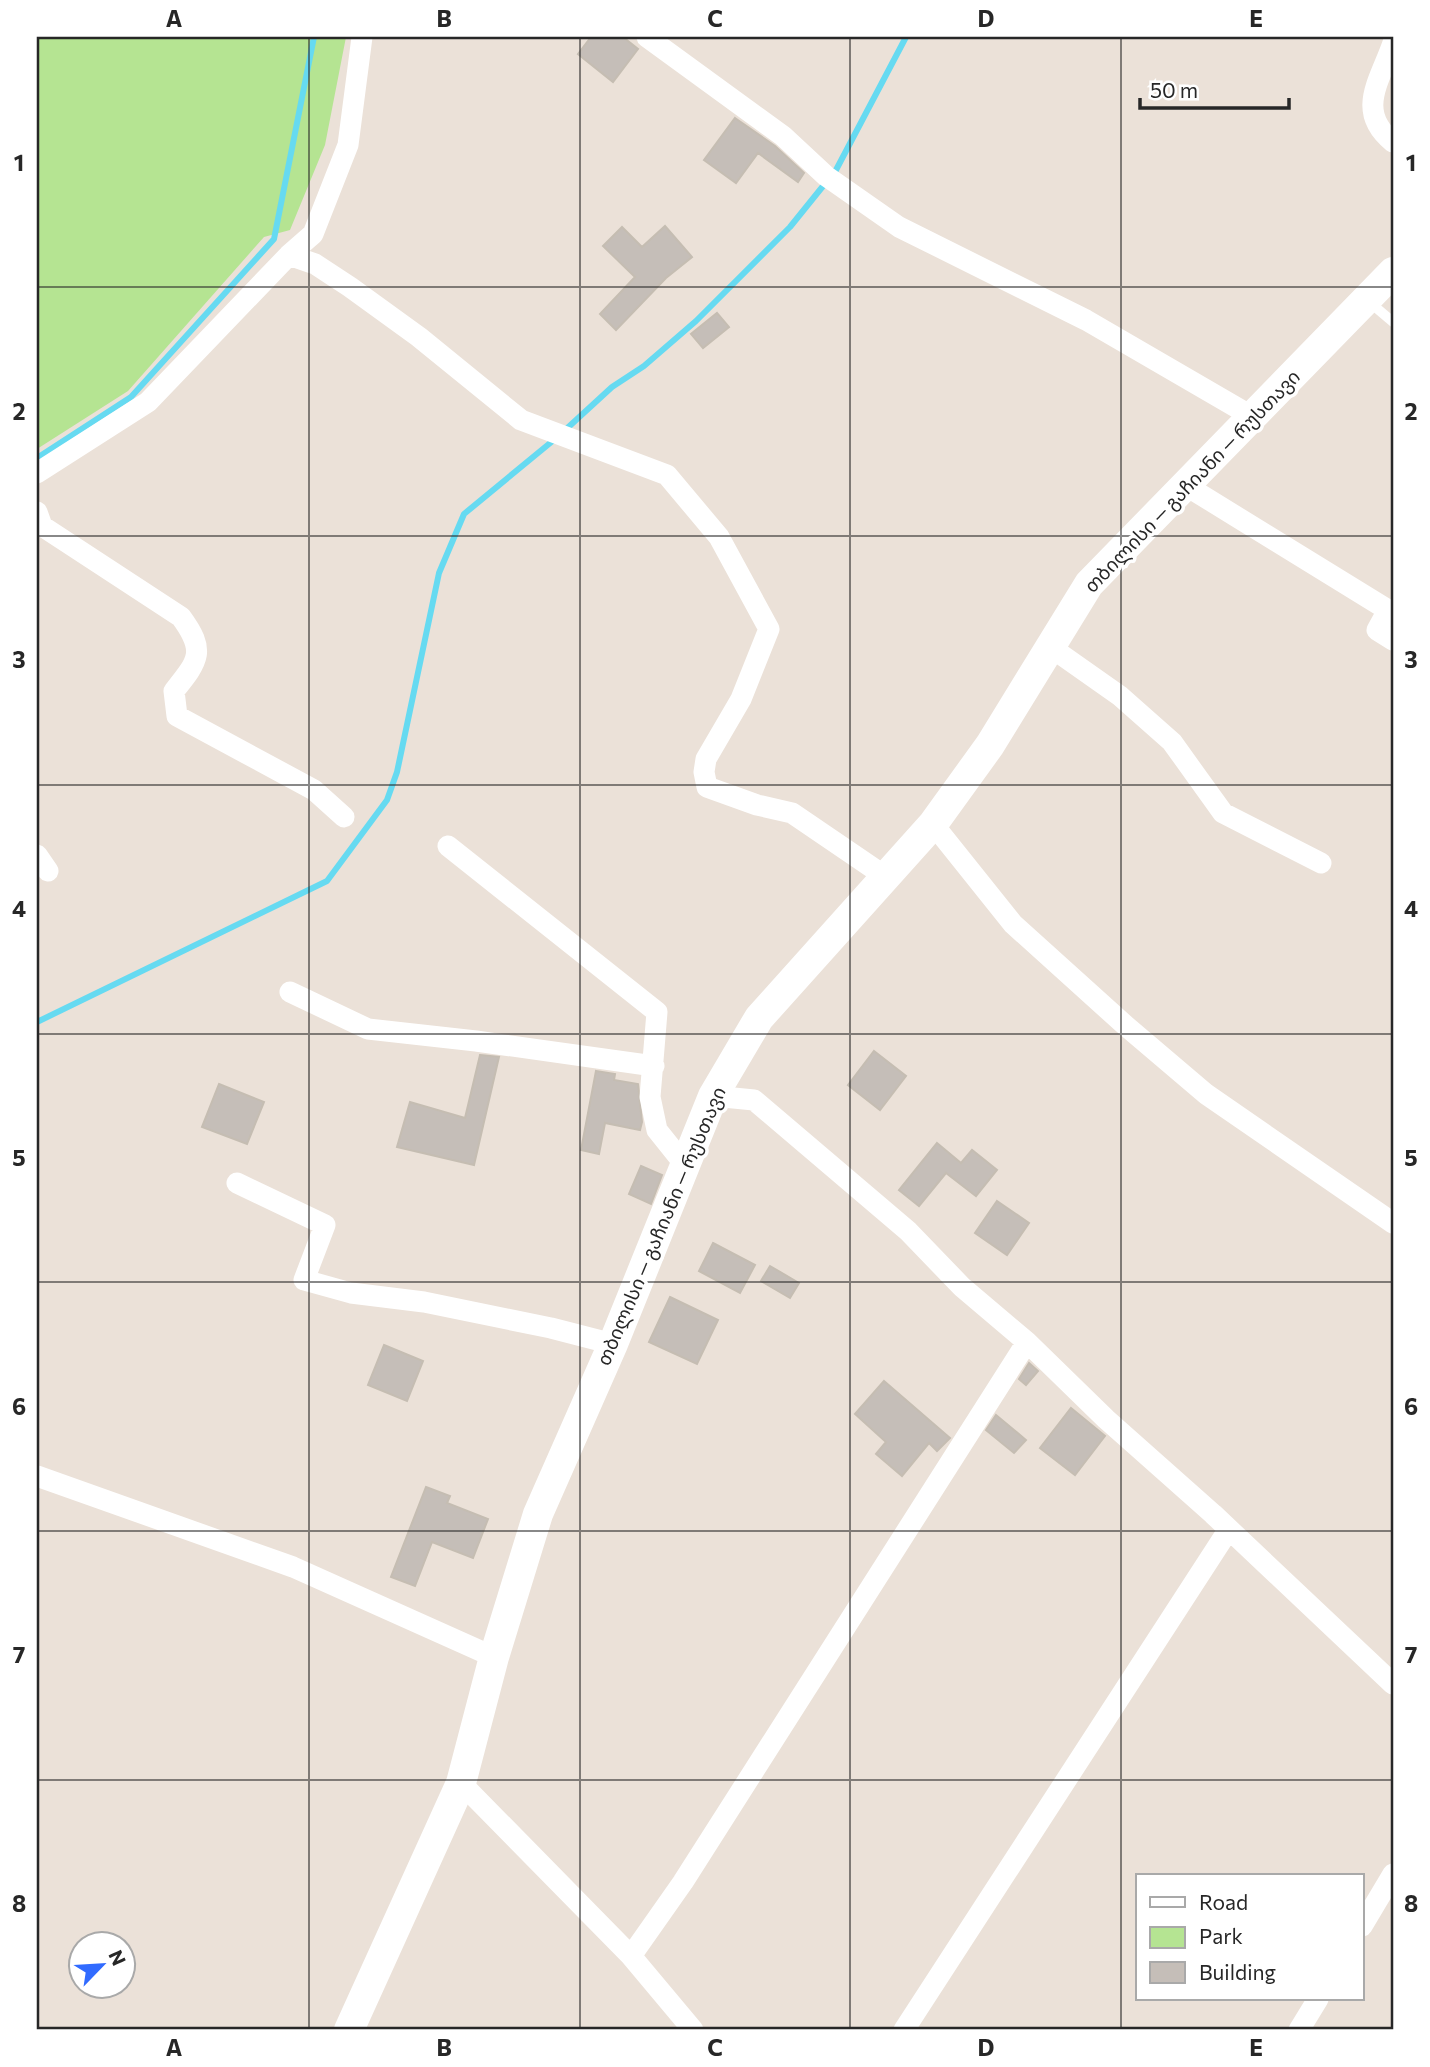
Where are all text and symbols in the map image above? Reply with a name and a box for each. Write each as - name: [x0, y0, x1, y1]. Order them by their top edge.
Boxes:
- text: A: [166, 4, 183, 32]
- text: B: [436, 4, 452, 32]
- text: C: [707, 4, 723, 32]
- text: D: [978, 4, 995, 32]
- text: E: [1249, 4, 1263, 32]
- scale bar: [1140, 66, 1288, 110]
- text: 50 m: [1150, 77, 1198, 102]
- text: 1: [14, 148, 24, 176]
- text: 1: [1406, 148, 1416, 176]
- street label: თბილისი — გაჩიანი — რუსთავი: [1079, 365, 1306, 598]
- text: 2: [12, 397, 26, 425]
- text: 2: [1404, 397, 1418, 425]
- text: 3: [12, 645, 26, 673]
- text: 3: [1404, 645, 1418, 673]
- text: 4: [12, 894, 26, 922]
- text: 4: [1404, 894, 1418, 922]
- street label: თბილისი — გაჩიანი — რუსთავი: [591, 1083, 732, 1369]
- text: 5: [12, 1143, 26, 1171]
- text: 5: [1404, 1143, 1418, 1171]
- text: 6: [12, 1392, 26, 1420]
- text: 6: [1404, 1392, 1418, 1420]
- text: 7: [13, 1640, 25, 1668]
- text: 7: [1405, 1640, 1417, 1668]
- legend: [1136, 1874, 1364, 2000]
- text: 8: [12, 1889, 26, 1917]
- text: Road: [1199, 1889, 1248, 1914]
- text: 8: [1404, 1889, 1418, 1917]
- text: Park: [1199, 1923, 1243, 1948]
- north arrow: [66, 1930, 136, 2000]
- text: N: [104, 1946, 131, 1969]
- text: Building: [1199, 1959, 1276, 1984]
- text: A: [166, 2033, 183, 2061]
- text: B: [436, 2033, 452, 2061]
- text: C: [707, 2033, 723, 2061]
- text: D: [978, 2033, 995, 2061]
- text: E: [1249, 2033, 1263, 2061]

